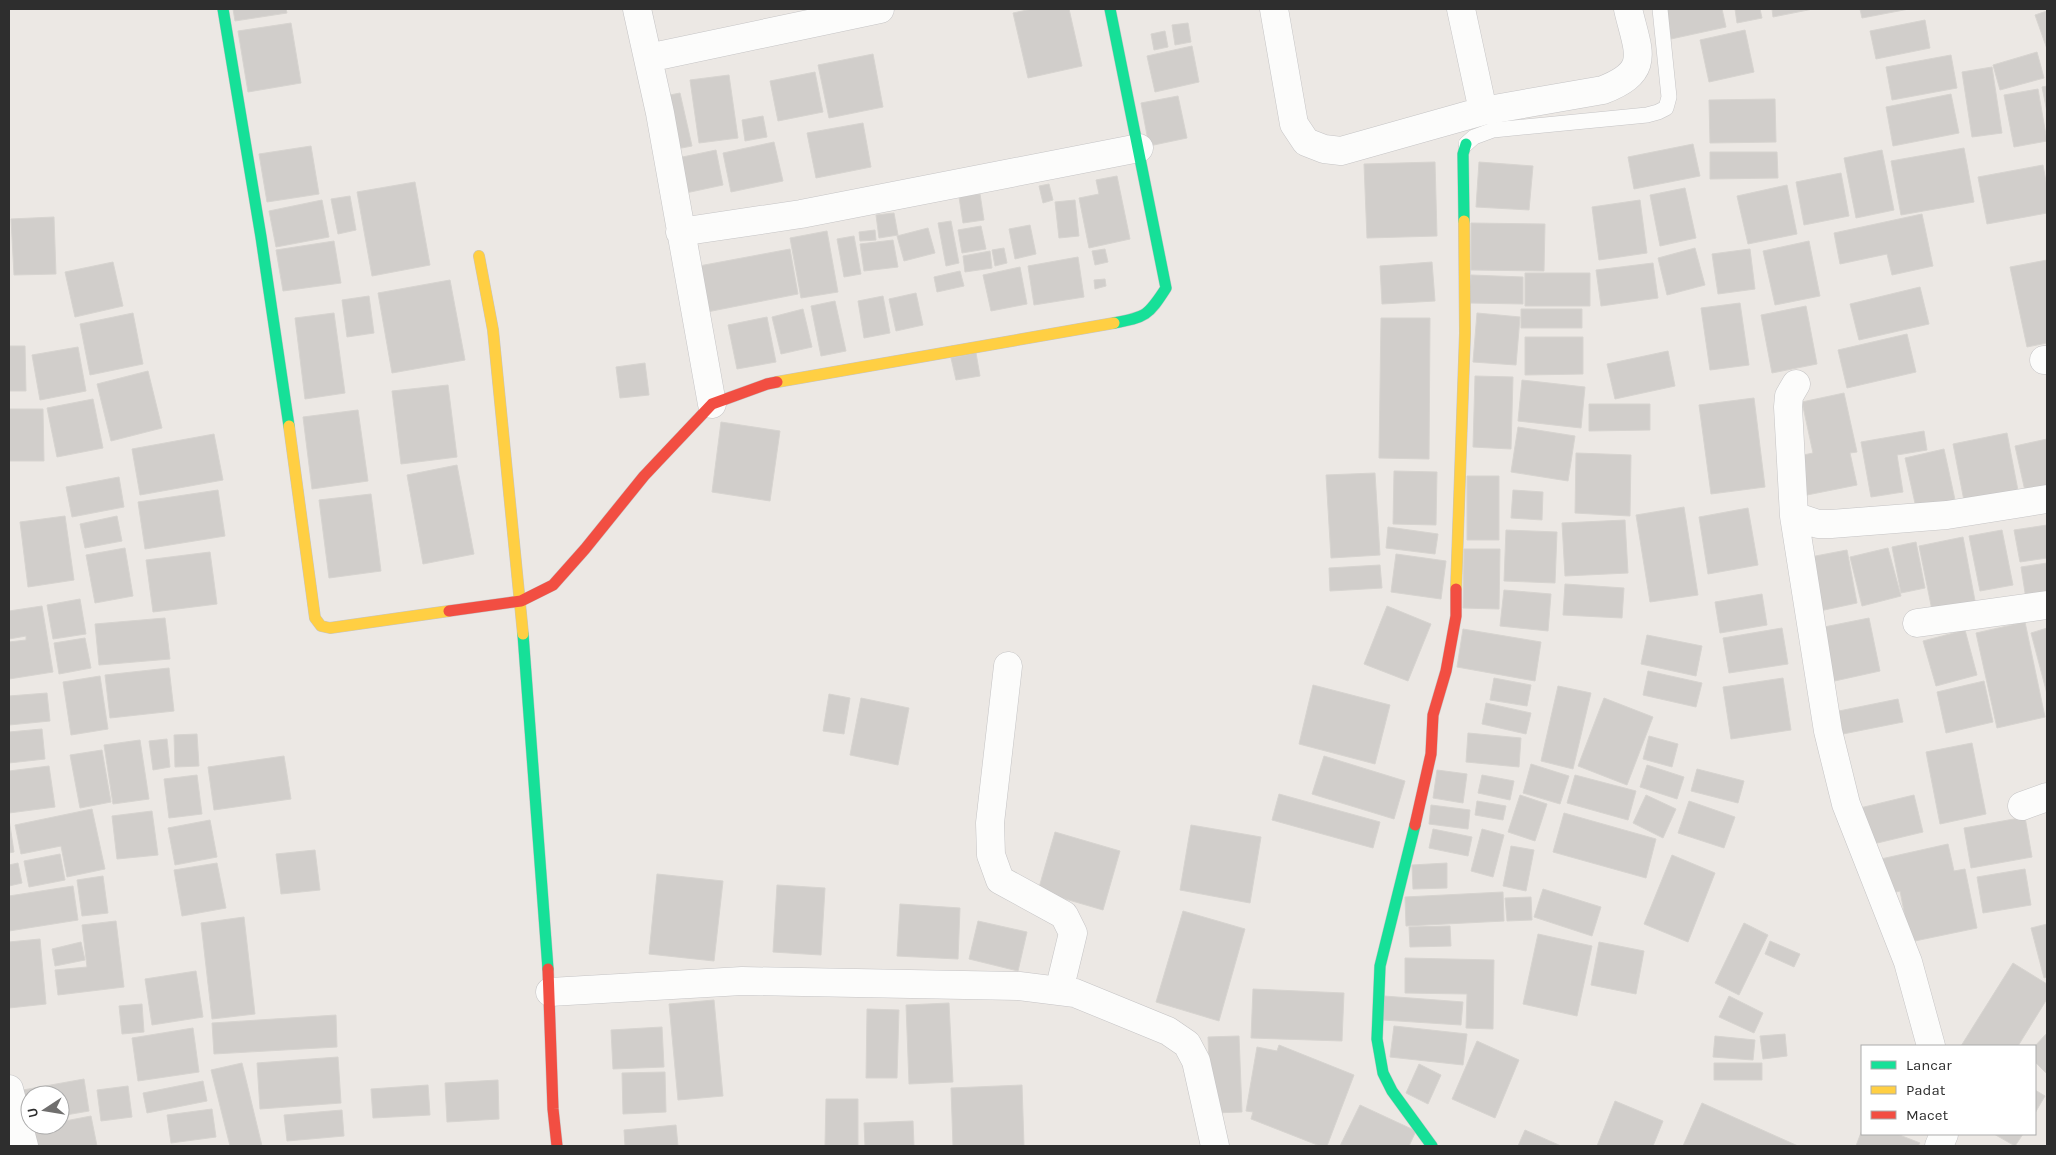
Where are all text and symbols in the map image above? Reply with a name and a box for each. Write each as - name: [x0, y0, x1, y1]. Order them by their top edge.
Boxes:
- legend: [1861, 1045, 2036, 1135]
- text: Lancar: [1906, 1056, 1952, 1074]
- text: Padat: [1906, 1081, 1946, 1099]
- north arrow: [20, 1085, 70, 1135]
- text: U: [23, 1106, 42, 1119]
- text: Macet: [1906, 1106, 1948, 1124]

